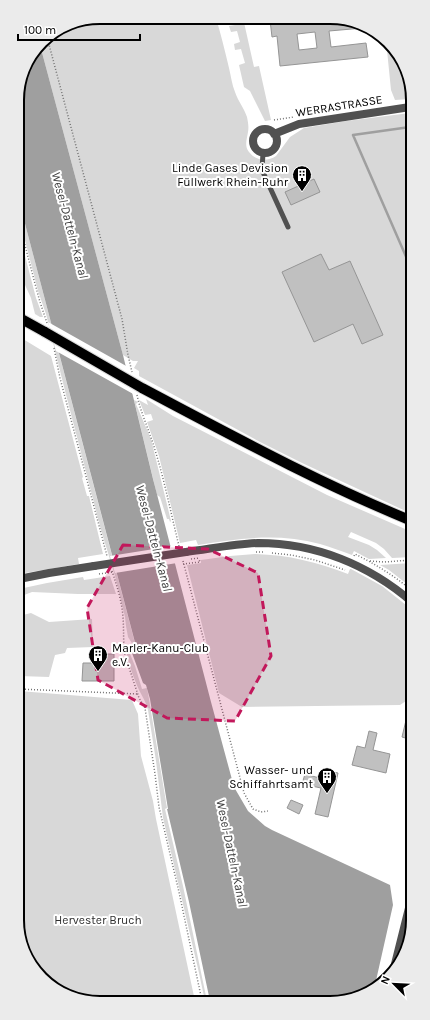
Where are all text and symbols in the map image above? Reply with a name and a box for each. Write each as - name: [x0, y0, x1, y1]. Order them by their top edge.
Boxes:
- scale bar: [18, 16, 140, 42]
- text: 100 m: [24, 23, 56, 37]
- street label: WERRASTRASSE: [295, 92, 383, 120]
- place label: Linde Gases Devision Füllwerk Rhein-Ruhr: [172, 161, 289, 189]
- building icon: Linde Gases Devision Füllwerk Rhein-Ruhr: [291, 164, 313, 192]
- water label: Wesel-Datteln-Kanal: [49, 170, 91, 280]
- water label: Wesel-Datteln-Kanal: [133, 483, 175, 593]
- place label: Marler-Kanu-Club e.V.: [112, 641, 209, 669]
- building icon: Marler-Kanu-Club e.V.: [87, 644, 109, 672]
- place label: Wasser- und Schiffahrtsamt: [229, 763, 313, 791]
- building icon: Wasser- und Schiffahrtsamt: [316, 766, 338, 794]
- water label: Wesel-Datteln-Kanal: [213, 798, 251, 908]
- park label: Hervester Bruch: [54, 913, 142, 927]
- north arrow: [374, 964, 414, 1004]
- text: N: [378, 974, 393, 986]

